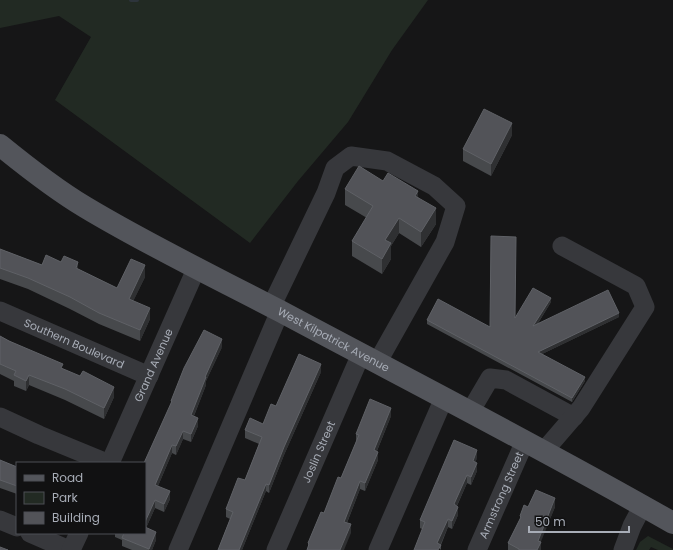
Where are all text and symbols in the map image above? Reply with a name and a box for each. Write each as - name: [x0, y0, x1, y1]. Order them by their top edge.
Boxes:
- street label: West Kilpatrick Avenue: [275, 303, 392, 376]
- street label: Southern Boulevard: [22, 314, 127, 372]
- street label: Grand Avenue: [130, 326, 177, 404]
- street label: Joslin Street: [298, 418, 339, 485]
- street label: Armstrong Street: [475, 449, 527, 541]
- legend: [16, 462, 146, 534]
- text: Road: [52, 469, 83, 486]
- text: Park: [52, 489, 79, 506]
- scale bar: [529, 508, 629, 534]
- text: Building: [52, 509, 100, 526]
- text: 50 m: [535, 513, 566, 530]

